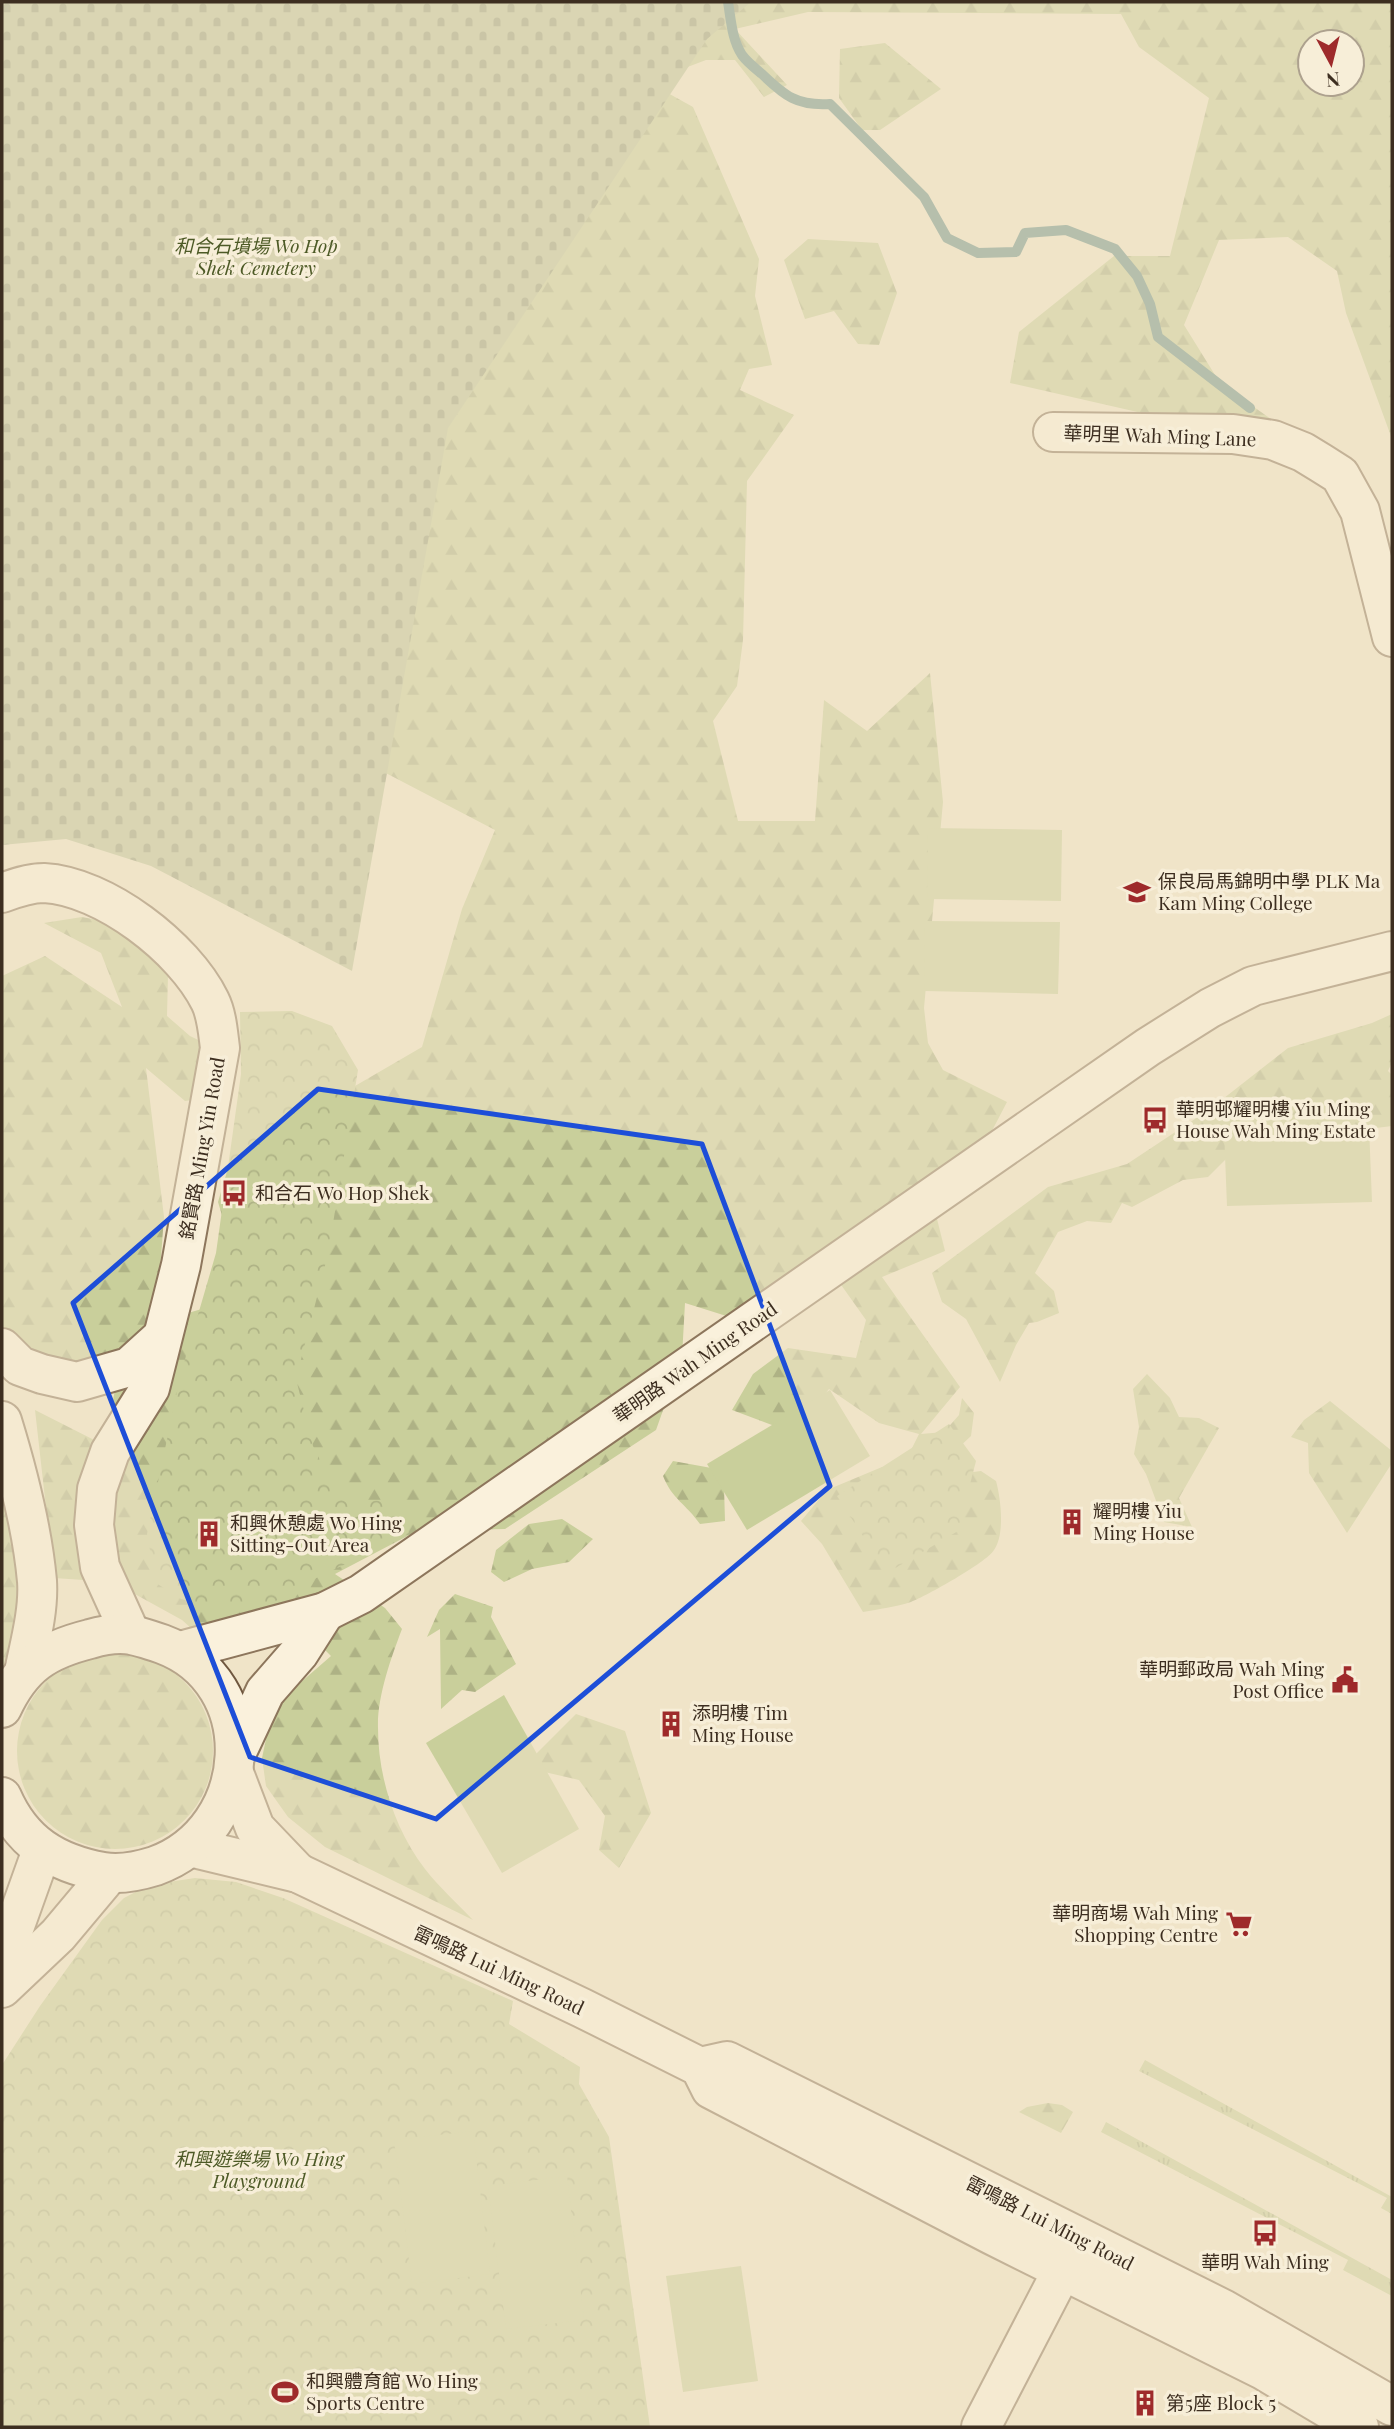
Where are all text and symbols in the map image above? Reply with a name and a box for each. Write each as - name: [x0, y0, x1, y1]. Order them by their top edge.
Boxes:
- north arrow: [1296, 28, 1366, 98]
- text: N: [1325, 67, 1342, 95]
- park label: 和合石墳場 Wo Hop Shek Cemetery: [174, 232, 338, 280]
- street label: 華明里 Wah Ming Lane: [1063, 419, 1257, 451]
- place label: 保良局馬錦明中學 PLK Ma Kam Ming College: [1158, 867, 1381, 915]
- school or university icon: 保良局馬錦明中學 PLK Ma Kam Ming College: [1122, 877, 1152, 907]
- street label: 銘賢路 Ming Yin Road: [172, 1055, 230, 1241]
- place label: 華明邨耀明樓 Yiu Ming House Wah Ming Estate: [1176, 1095, 1376, 1143]
- bus stop icon: 華明邨耀明樓 Yiu Ming House Wah Ming Estate: [1140, 1105, 1170, 1135]
- bus stop icon: 和合石 Wo Hop Shek: [219, 1178, 249, 1208]
- place label: 和合石 Wo Hop Shek: [255, 1179, 430, 1205]
- street label: 華明路 Wah Ming Road: [607, 1295, 782, 1428]
- place label: 耀明樓 Yiu Ming House: [1093, 1497, 1195, 1545]
- building icon: 耀明樓 Yiu Ming House: [1057, 1507, 1087, 1537]
- place label: 和興休憩處 Wo Hing Sitting-Out Area: [230, 1509, 402, 1557]
- building icon: 和興休憩處 Wo Hing Sitting-Out Area: [194, 1519, 224, 1549]
- place label: 華明郵政局 Wah Ming Post Office: [1139, 1655, 1324, 1703]
- public building icon: 華明郵政局 Wah Ming Post Office: [1330, 1665, 1360, 1695]
- place label: 添明樓 Tim Ming House: [692, 1699, 794, 1747]
- building icon: 添明樓 Tim Ming House: [656, 1709, 686, 1739]
- place label: 華明商場 Wah Ming Shopping Centre: [1052, 1899, 1218, 1947]
- supermarket icon: 華明商場 Wah Ming Shopping Centre: [1224, 1909, 1254, 1939]
- street label: 雷鳴路 Lui Ming Road: [410, 1918, 589, 2020]
- park label: 和興遊樂場 Wo Hing Playground: [174, 2145, 345, 2193]
- street label: 雷鳴路 Lui Ming Road: [962, 2168, 1139, 2276]
- bus stop icon: 華明 Wah Ming: [1250, 2218, 1280, 2248]
- place label: 華明 Wah Ming: [1201, 2248, 1329, 2274]
- place label: 和興體育館 Wo Hing Sports Centre: [306, 2367, 478, 2415]
- sports icon: 和興體育館 Wo Hing Sports Centre: [270, 2377, 300, 2407]
- building icon: 第5座 Block 5: [1130, 2388, 1160, 2418]
- place label: 第5座 Block 5: [1166, 2389, 1276, 2415]

